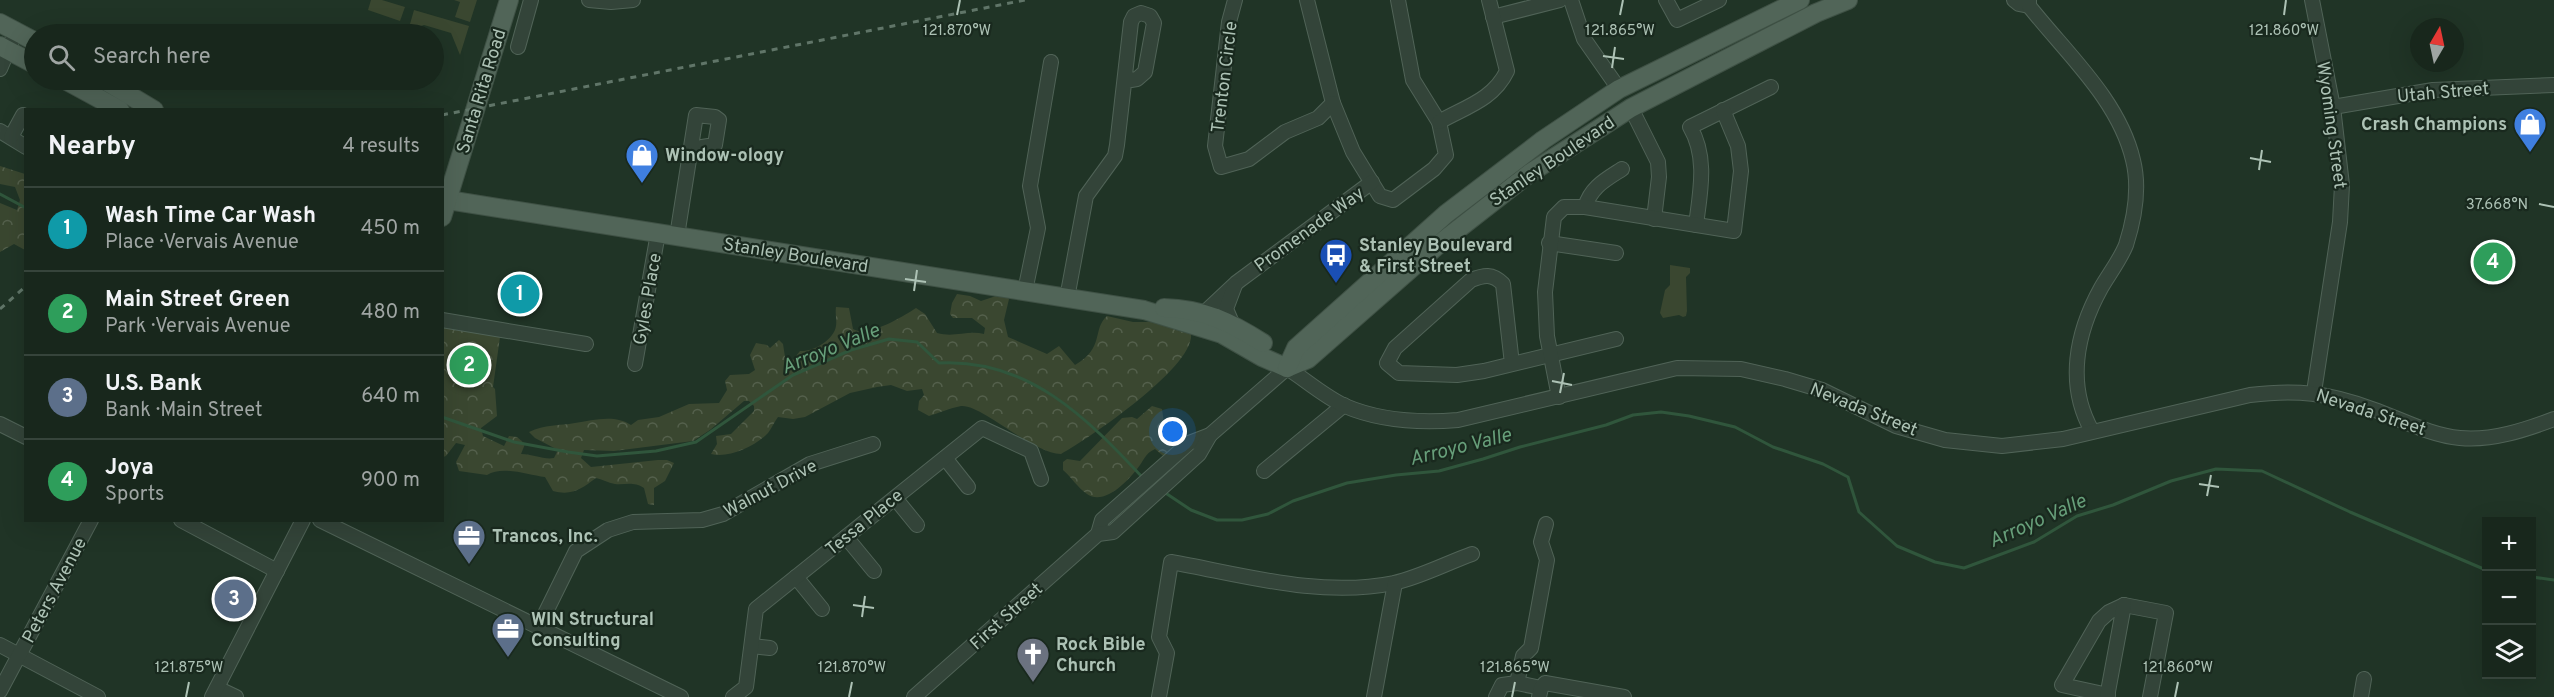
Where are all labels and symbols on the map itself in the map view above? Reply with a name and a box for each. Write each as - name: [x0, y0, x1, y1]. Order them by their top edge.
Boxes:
- north arrow: [2410, 18, 2464, 72]
- street label: Trenton Circle: [1207, 20, 1244, 134]
- text: 121.870°W: [923, 22, 991, 41]
- text: 121.865°W: [1585, 22, 1655, 41]
- text: 121.860°W: [2249, 22, 2319, 41]
- street label: Santa Rita Road: [453, 26, 512, 157]
- street label: Wyoming Street: [2310, 60, 2351, 190]
- street label: Utah Street: [2396, 78, 2490, 109]
- shop icon: Crash Champions: [2512, 106, 2548, 153]
- street label: Stanley Boulevard: [1486, 112, 1620, 213]
- place label: Crash Champions: [2361, 114, 2507, 137]
- shop icon: Window-ology: [624, 137, 660, 184]
- place label: Window-ology: [665, 145, 784, 168]
- street label: Promenade Way: [1250, 183, 1369, 278]
- text: 37.668°N: [2466, 196, 2528, 215]
- street label: Stanley Boulevard: [722, 234, 870, 279]
- place label: Stanley Boulevard & First Street: [1359, 235, 1513, 279]
- bus stop icon: Stanley Boulevard & First Street: [1318, 237, 1354, 284]
- pin: 4: [2474, 240, 2512, 284]
- street label: Gyles Place: [629, 251, 668, 347]
- pin: 1: [500, 272, 540, 316]
- water label: Arroyo Valle: [778, 318, 884, 381]
- pin: 2: [450, 342, 488, 388]
- street label: Nevada Street: [1806, 378, 1921, 442]
- street label: Nevada Street: [2313, 385, 2428, 442]
- your location: [1158, 417, 1187, 446]
- water label: Arroyo Valle: [1407, 423, 1515, 473]
- street label: Walnut Drive: [720, 455, 821, 524]
- street label: Tessa Place: [821, 485, 908, 561]
- water label: Arroyo Valle: [1985, 489, 2091, 555]
- office icon: Trancos, Inc.: [451, 518, 487, 565]
- place label: Trancos, Inc.: [492, 526, 598, 549]
- street label: Peters Avenue: [18, 534, 93, 647]
- pin: 3: [214, 576, 254, 622]
- street label: First Street: [966, 578, 1048, 656]
- place label: WIN Structural Consulting: [531, 609, 654, 653]
- office icon: WIN Structural Consulting: [490, 611, 526, 658]
- place label: Rock Bible Church: [1056, 634, 1146, 678]
- church icon: Rock Bible Church: [1015, 636, 1051, 683]
- text: 121.875°W: [155, 659, 223, 678]
- text: 121.870°W: [818, 659, 886, 678]
- text: 121.865°W: [1480, 659, 1550, 678]
- text: 121.860°W: [2143, 659, 2213, 678]

